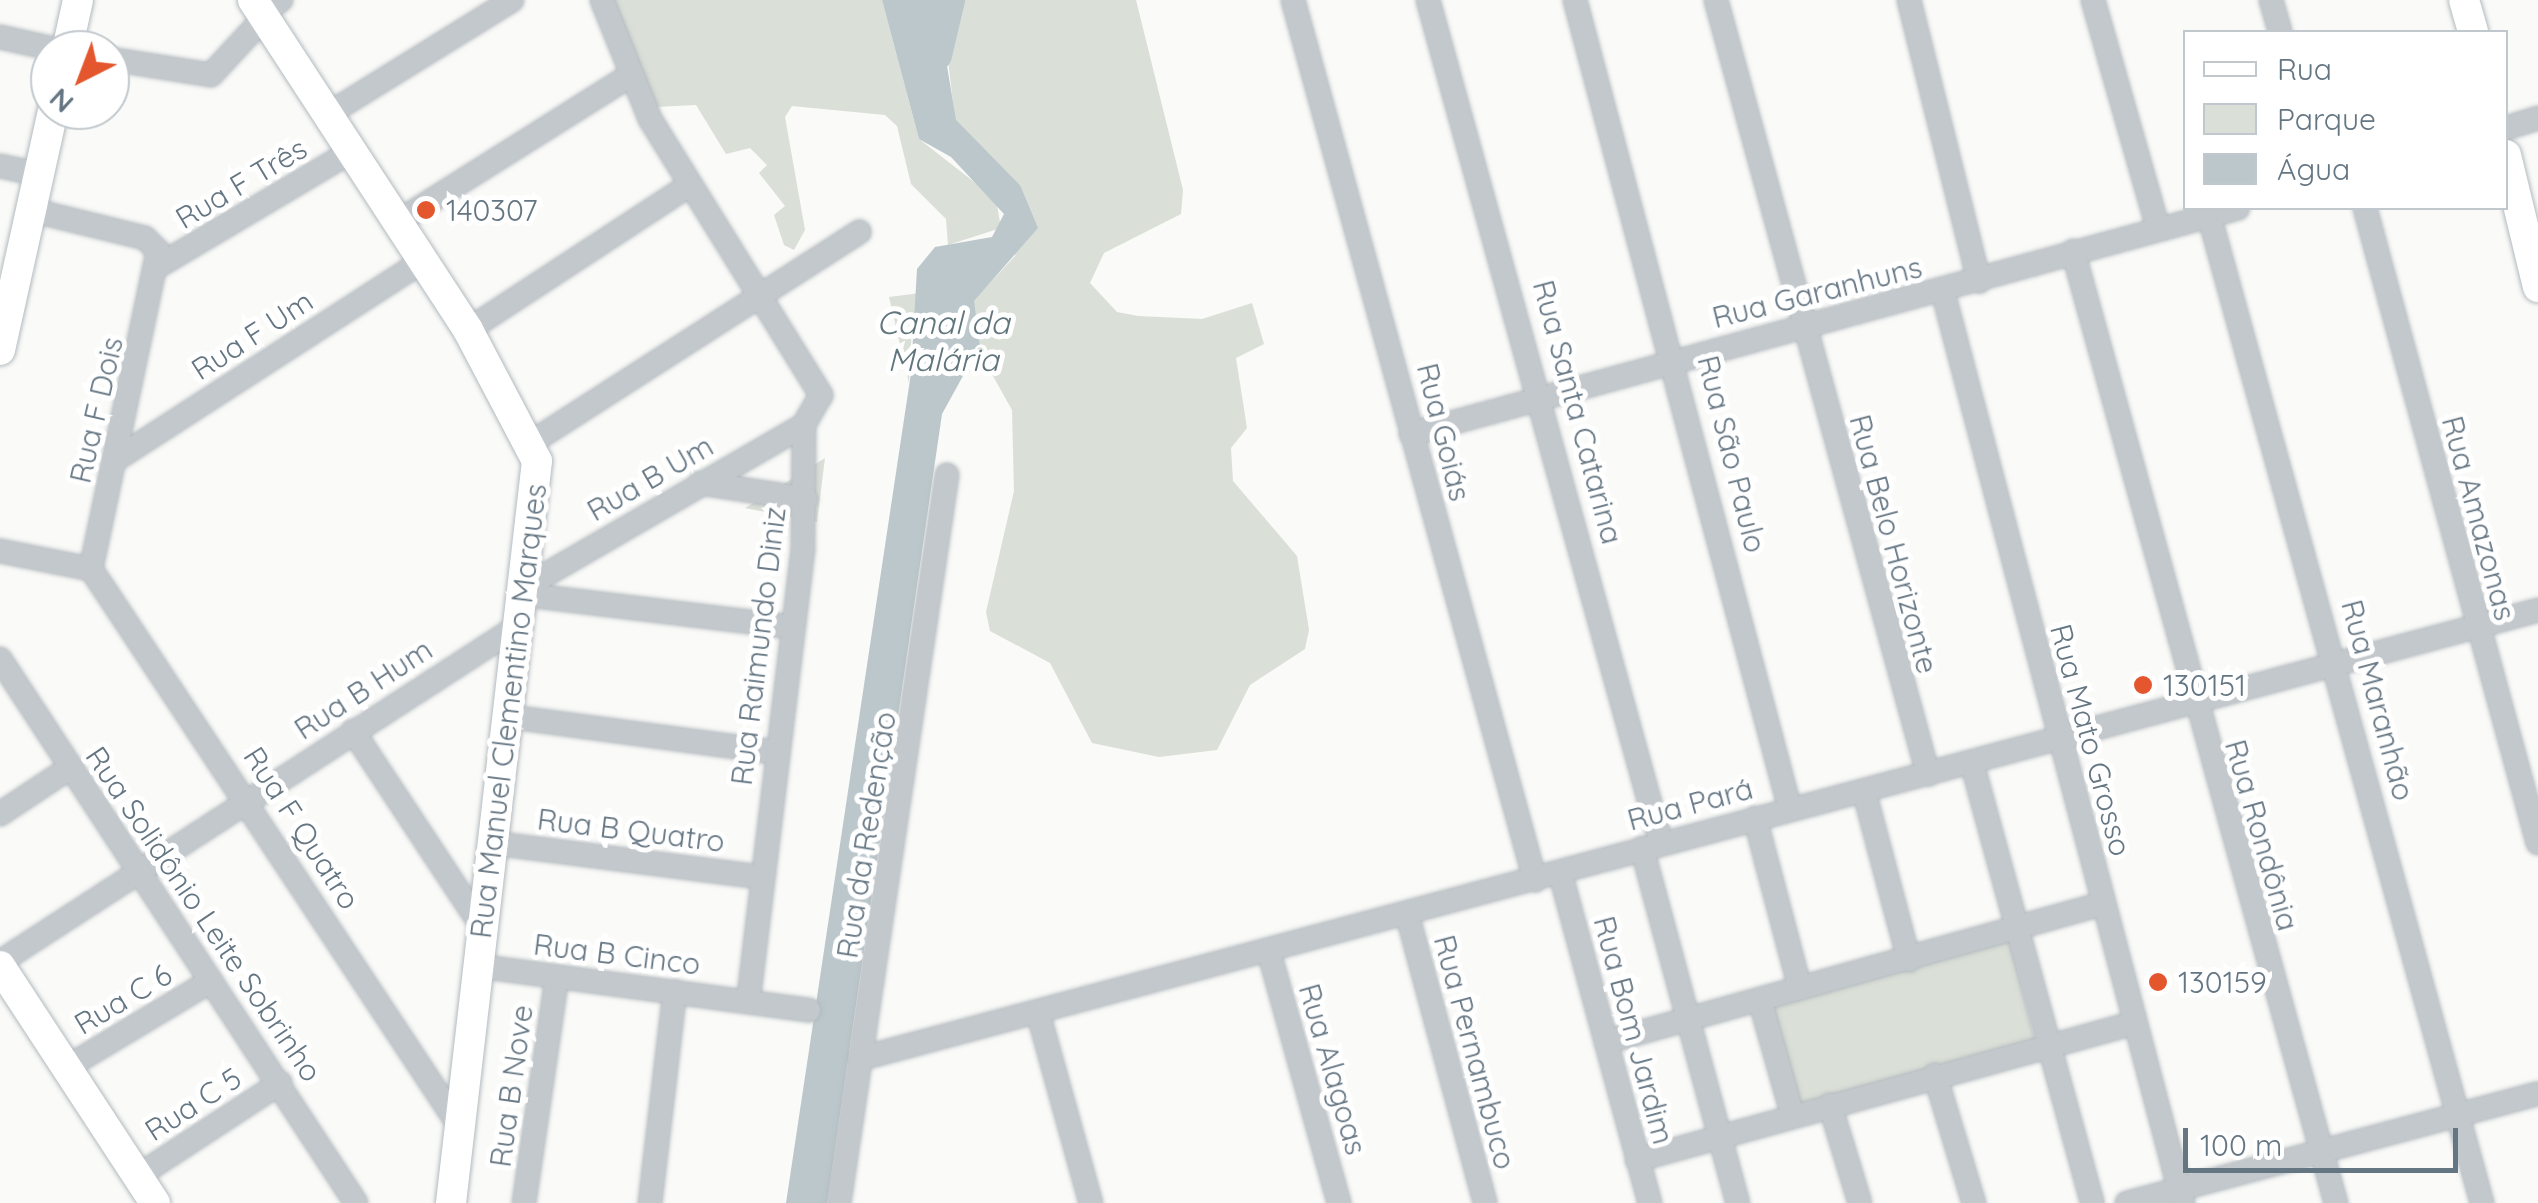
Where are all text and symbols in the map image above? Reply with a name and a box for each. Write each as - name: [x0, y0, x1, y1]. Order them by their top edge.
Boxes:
- north arrow: [30, 30, 130, 130]
- legend: [2183, 30, 2508, 210]
- text: Rua: [2277, 50, 2332, 88]
- text: N: [42, 81, 80, 121]
- text: Parque: [2277, 100, 2376, 138]
- street label: Rua F Três: [169, 130, 313, 236]
- text: Água: [2277, 150, 2350, 188]
- place label: 140307: [446, 192, 538, 228]
- marker: 140307: [415, 199, 437, 221]
- street label: Rua Garanhuns: [1708, 249, 1926, 335]
- street label: Rua Santa Catarina: [1525, 276, 1631, 548]
- street label: Rua F Um: [185, 283, 319, 387]
- water label: Canal da Malária: [876, 304, 1010, 379]
- street label: Rua F Dois: [62, 333, 130, 487]
- street label: Rua São Paulo: [1690, 352, 1774, 556]
- street label: Rua Goiás: [1409, 359, 1479, 505]
- street label: Rua Belo Horizonte: [1842, 410, 1946, 678]
- street label: Rua Amazonas: [2434, 412, 2524, 624]
- street label: Rua B Um: [581, 427, 719, 529]
- street label: Rua Manuel Clementino Marques: [462, 482, 554, 940]
- street label: Rua Raimundo Diniz: [723, 505, 793, 787]
- street label: Rua Maranhão: [2334, 596, 2422, 804]
- street label: Rua Mato Grosso: [2043, 620, 2139, 860]
- street label: Rua B Hum: [287, 631, 439, 747]
- place label: 130151: [2163, 667, 2246, 703]
- marker: 130151: [2132, 674, 2154, 696]
- street label: Rua da Redenção: [829, 709, 903, 961]
- street label: Rua Rondônia: [2218, 735, 2306, 935]
- street label: Rua Solidônio Leite Sobrinho: [78, 740, 330, 1088]
- street label: Rua F Quatro: [236, 740, 368, 916]
- street label: Rua Pará: [1623, 770, 1757, 838]
- street label: Rua B Quatro: [535, 801, 727, 859]
- street label: Rua Bom Jardim: [1586, 912, 1682, 1148]
- street label: Rua B Cinco: [531, 926, 703, 982]
- street label: Rua Pernambuco: [1426, 931, 1524, 1173]
- street label: Rua C 6: [68, 956, 178, 1042]
- place label: 130159: [2178, 964, 2267, 1000]
- marker: 130159: [2147, 971, 2169, 993]
- street label: Rua Alagoas: [1291, 979, 1375, 1159]
- street label: Rua B Nove: [482, 1003, 540, 1169]
- street label: Rua C 5: [138, 1060, 248, 1148]
- scale bar: [2188, 1108, 2463, 1170]
- text: 100 m: [2200, 1126, 2282, 1164]

